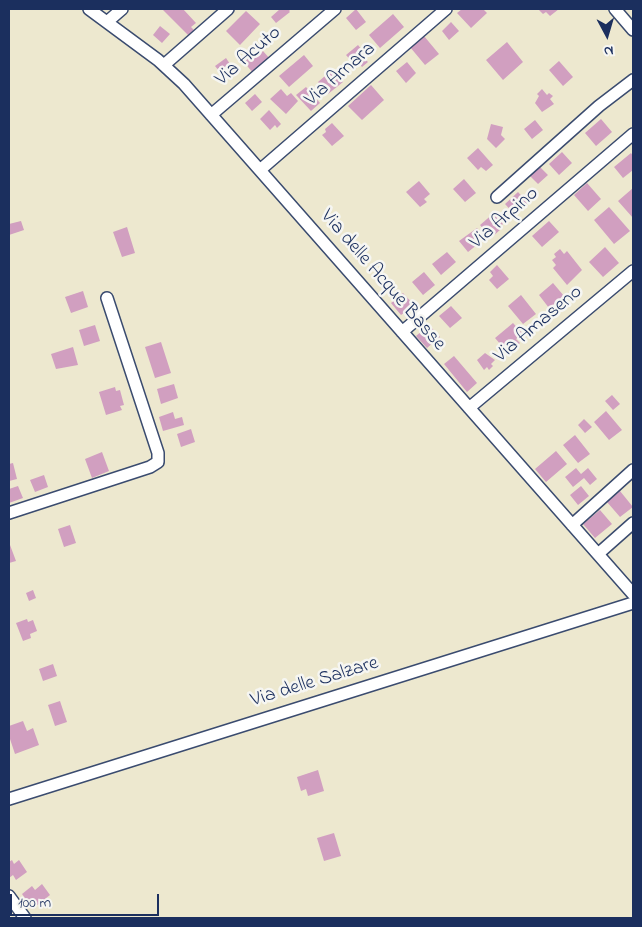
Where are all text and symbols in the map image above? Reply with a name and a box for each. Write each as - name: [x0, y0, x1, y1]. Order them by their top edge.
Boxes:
- north arrow: [582, 10, 632, 60]
- street label: Via Acuto: [211, 22, 287, 92]
- street label: Via Arnara: [301, 38, 381, 112]
- text: N: [603, 39, 614, 61]
- street label: Via Arpino: [466, 183, 544, 255]
- street label: Via delle Acque Basse: [314, 206, 450, 356]
- street label: Via Amaseno: [490, 281, 588, 369]
- street label: Via delle Salzare: [248, 652, 382, 714]
- scale bar: [12, 884, 161, 916]
- text: 100 m: [18, 892, 51, 914]

